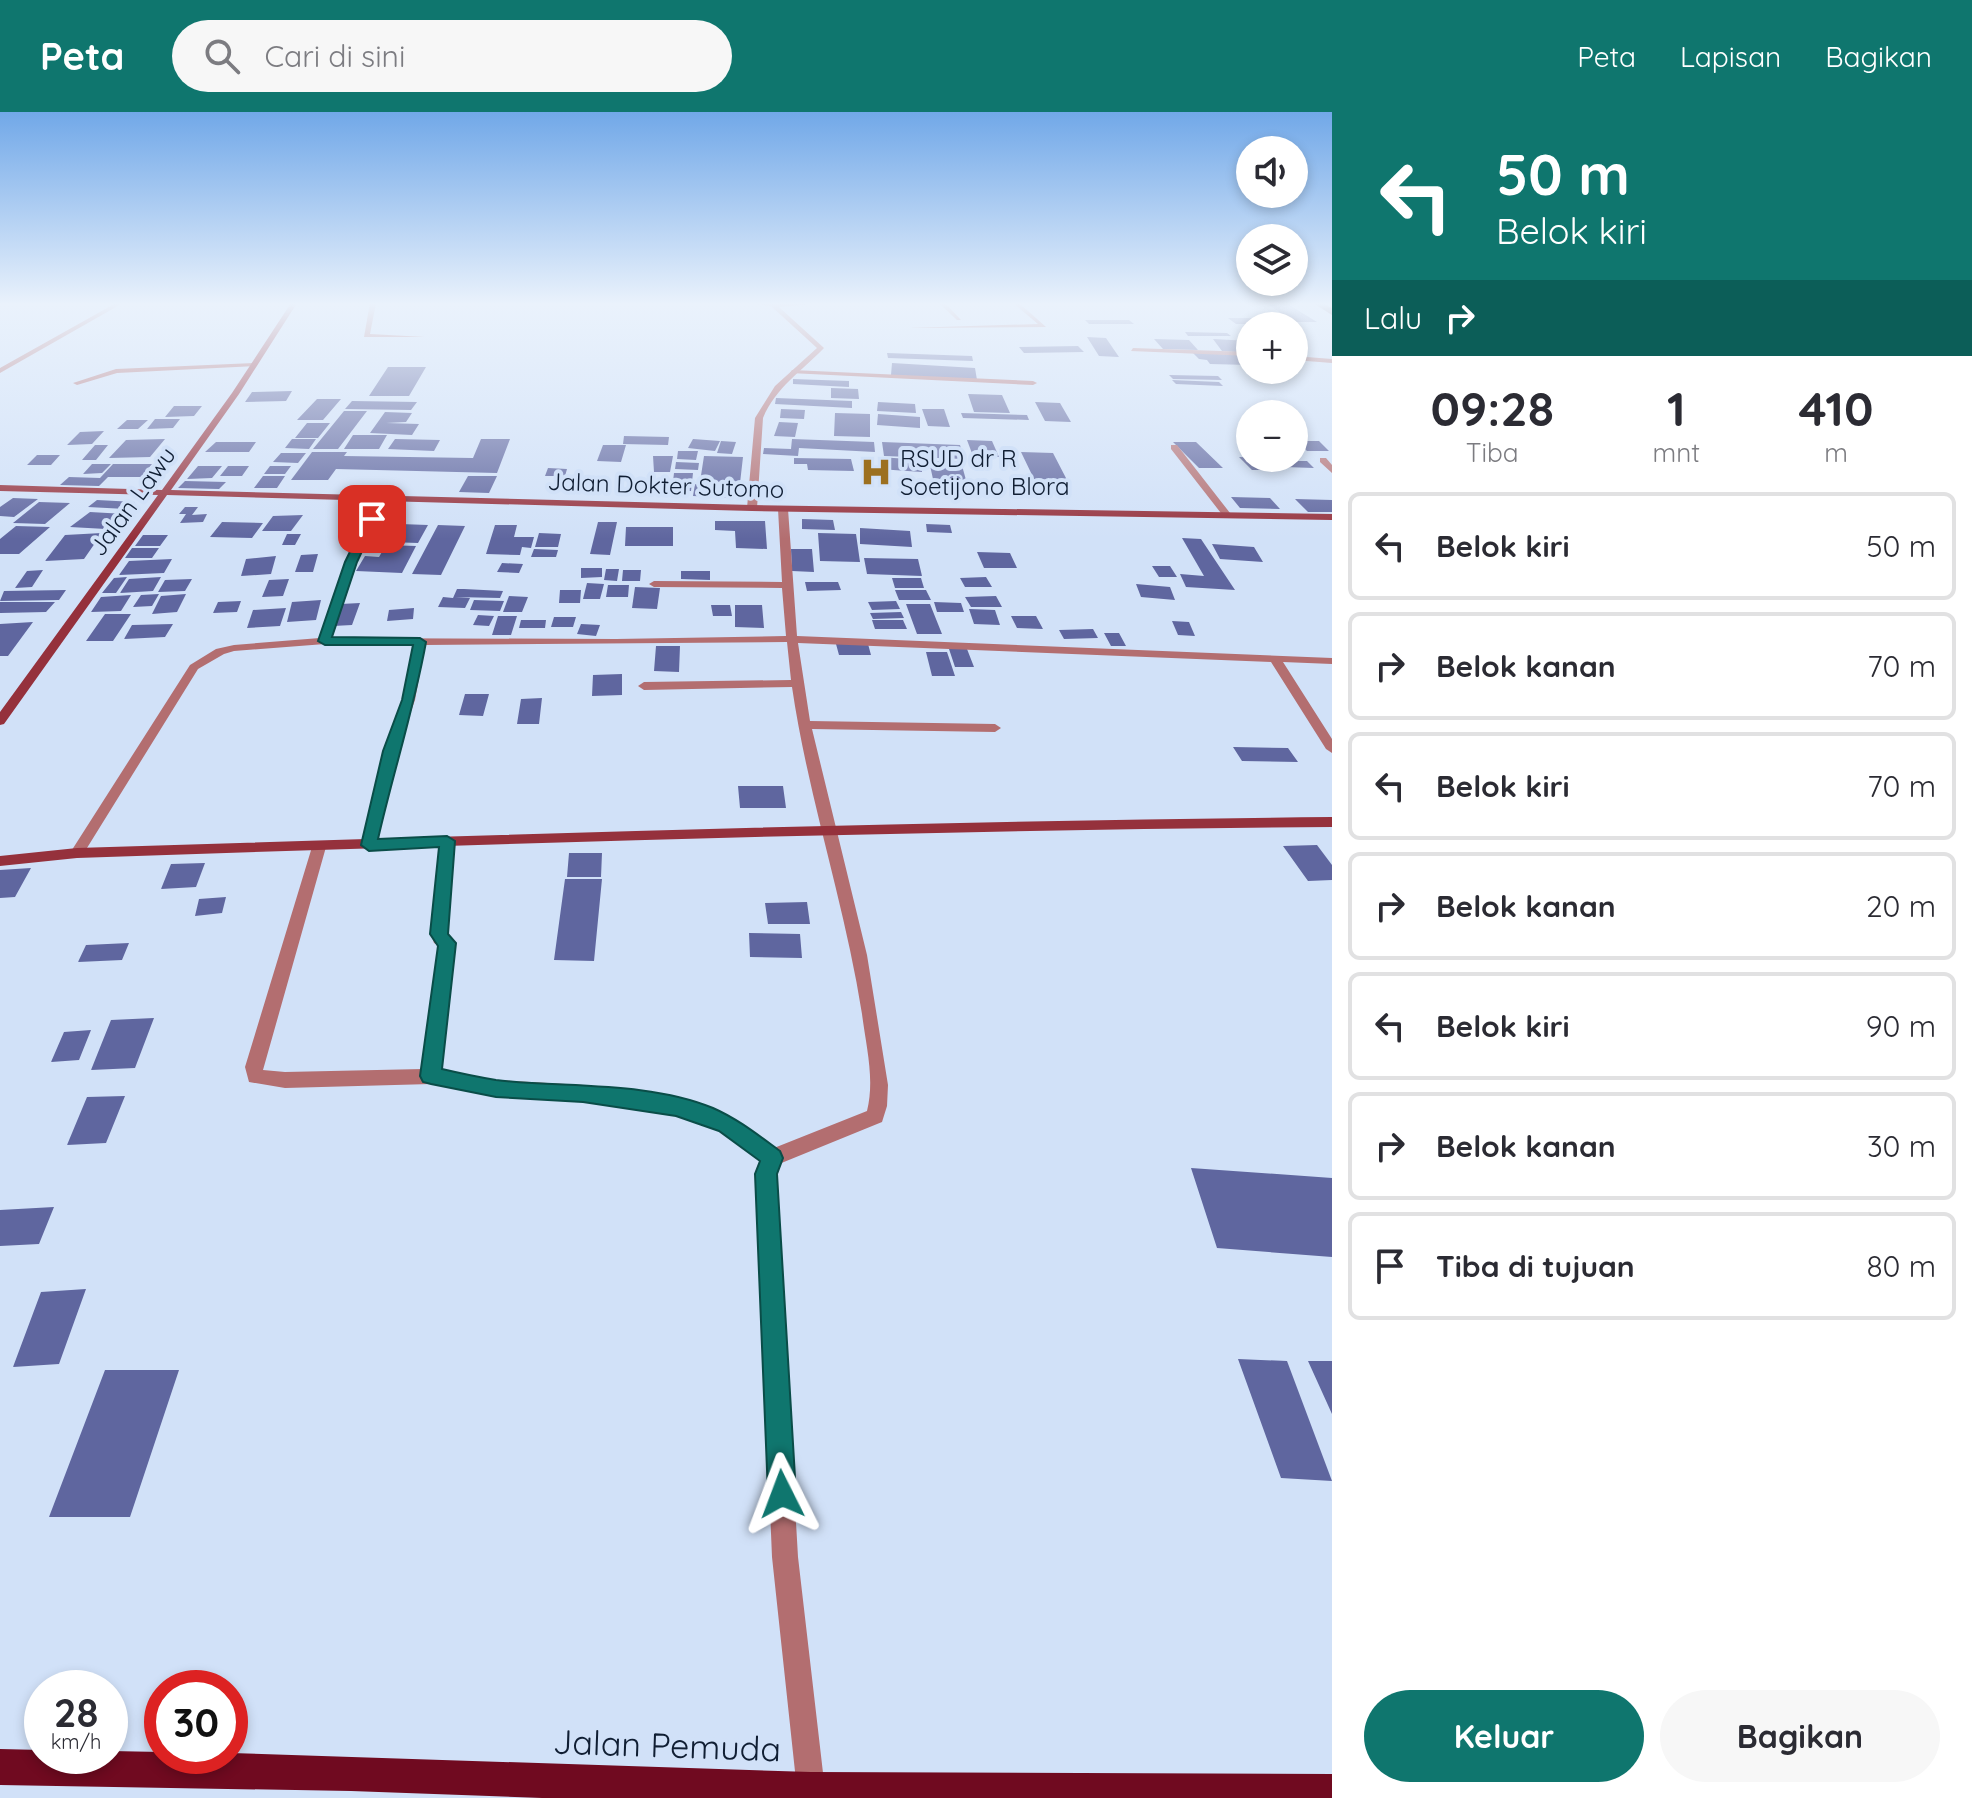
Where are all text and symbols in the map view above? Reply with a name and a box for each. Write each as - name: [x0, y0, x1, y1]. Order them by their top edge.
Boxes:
- search box: [172, 20, 732, 92]
- text: Peta: [40, 32, 124, 80]
- icon: search: [200, 34, 244, 78]
- text: Cari di sini: [264, 37, 405, 75]
- text: Peta: [1577, 39, 1636, 74]
- text: Lapisan: [1680, 39, 1781, 74]
- text: Bagikan: [1825, 39, 1932, 74]
- map controls: [1236, 136, 1308, 472]
- button: sound: [1236, 136, 1308, 208]
- text: 50 m: [1496, 139, 1630, 209]
- icon: left: [1364, 144, 1468, 248]
- text: Belok kiri: [1496, 208, 1647, 253]
- button: layers: [1236, 224, 1308, 296]
- icon: right: [1438, 296, 1482, 340]
- text: Lalu: [1364, 299, 1422, 337]
- button: +: [1236, 312, 1308, 384]
- text: 09:28: [1431, 378, 1554, 438]
- text: 1: [1667, 378, 1686, 438]
- text: 410: [1799, 378, 1873, 438]
- button: −: [1236, 400, 1308, 472]
- text: Tiba: [1466, 436, 1519, 469]
- text: mnt: [1652, 436, 1700, 469]
- text: m: [1824, 436, 1848, 469]
- street label: Jalan Lawu: [82, 441, 182, 561]
- place label: RSUD dr R Soetijono Blora: [900, 443, 1070, 501]
- hospital icon: RSUD dr R Soetijono Blora: [859, 455, 893, 489]
- street label: Jalan Dokter Sutomo: [547, 466, 785, 504]
- pin: [338, 485, 406, 553]
- icon: arrive: [350, 497, 394, 541]
- icon: left: [1368, 524, 1412, 568]
- text: Belok kiri: [1436, 527, 1570, 565]
- text: 50 m: [1866, 527, 1936, 565]
- icon: right: [1368, 644, 1412, 688]
- text: Belok kanan: [1436, 647, 1616, 685]
- text: 70 m: [1867, 647, 1936, 685]
- icon: left: [1368, 764, 1412, 808]
- text: Belok kiri: [1436, 767, 1570, 805]
- text: 70 m: [1867, 767, 1936, 805]
- icon: right: [1368, 884, 1412, 928]
- text: Belok kanan: [1436, 887, 1616, 925]
- text: 20 m: [1866, 887, 1936, 925]
- icon: left: [1368, 1004, 1412, 1048]
- text: Belok kiri: [1436, 1007, 1570, 1045]
- text: 90 m: [1866, 1007, 1936, 1045]
- icon: right: [1368, 1124, 1412, 1168]
- text: Belok kanan: [1436, 1127, 1616, 1165]
- text: 30 m: [1867, 1127, 1936, 1165]
- icon: arrive: [1368, 1244, 1412, 1288]
- text: Tiba di tujuan: [1436, 1247, 1635, 1285]
- text: 80 m: [1866, 1247, 1936, 1285]
- position arrow: [740, 1452, 824, 1536]
- speed limit sign: 30: [144, 1670, 248, 1774]
- text: 28: [54, 1687, 98, 1737]
- button: Keluar: [1364, 1690, 1644, 1782]
- button: Bagikan: [1660, 1690, 1940, 1782]
- street label: Jalan Pemuda: [552, 1720, 782, 1770]
- text: km/h: [51, 1729, 101, 1754]

